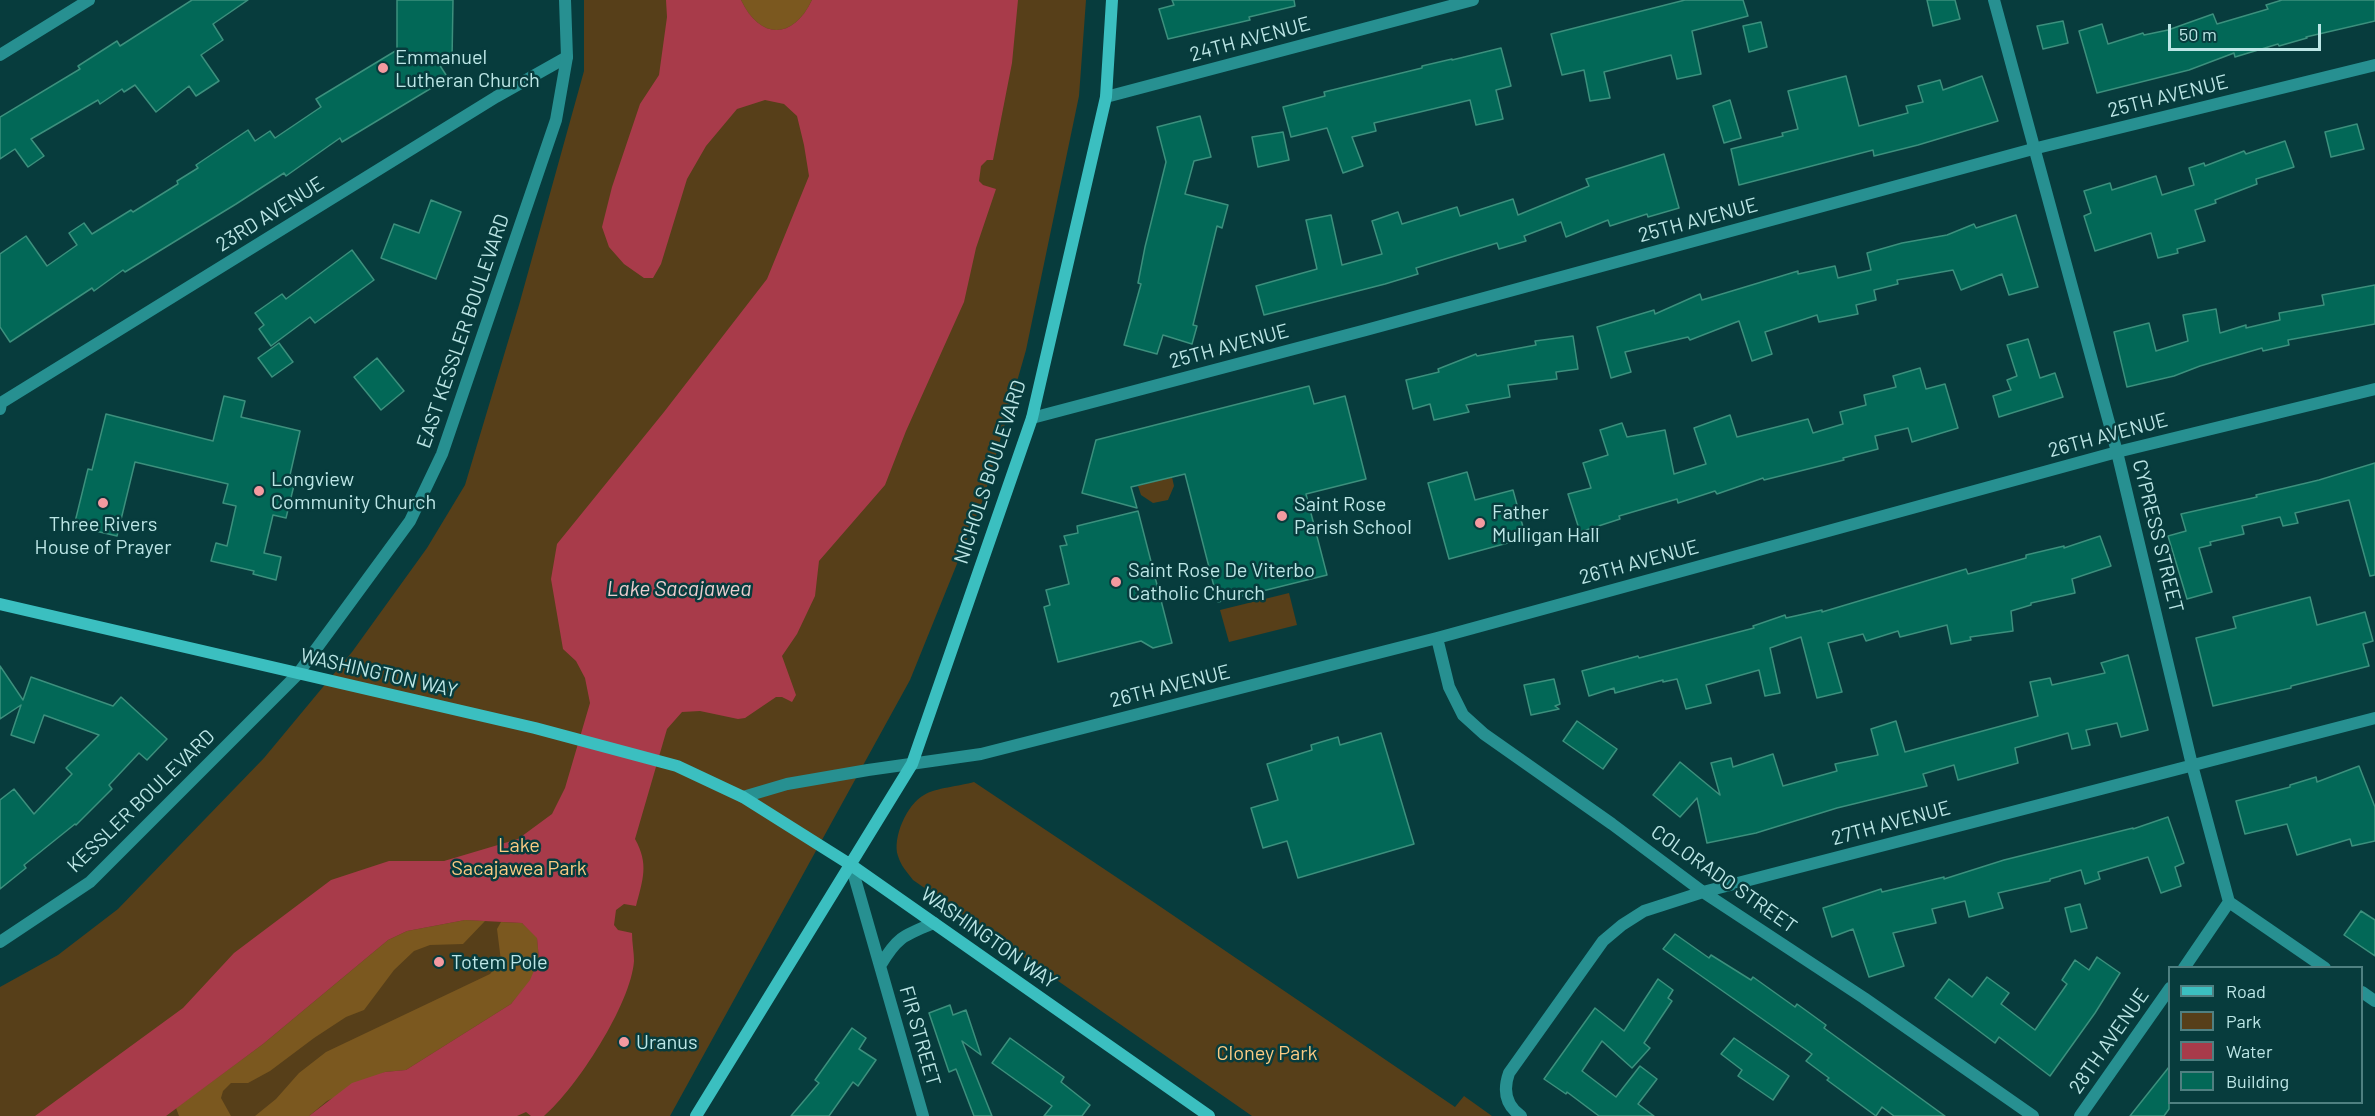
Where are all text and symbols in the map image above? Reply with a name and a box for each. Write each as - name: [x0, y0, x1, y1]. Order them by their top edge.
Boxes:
- street label: 24TH AVENUE: [1187, 11, 1313, 67]
- scale bar: [2171, 12, 2324, 50]
- text: 50 m: [2179, 23, 2217, 45]
- place label: Emmanuel Lutheran Church: [395, 45, 540, 92]
- marker: Emmanuel Lutheran Church: [376, 61, 390, 75]
- street label: 25TH AVENUE: [2106, 70, 2230, 122]
- street label: 23RD AVENUE: [212, 171, 328, 257]
- street label: 25TH AVENUE: [1636, 193, 1760, 247]
- street label: EAST KESSLER BOULEVARD: [412, 211, 514, 451]
- street label: 25TH AVENUE: [1167, 319, 1291, 373]
- street label: NICHOLS BOULEVARD: [949, 377, 1031, 567]
- street label: 26TH AVENUE: [2046, 408, 2170, 462]
- street label: CYPRESS STREET: [2127, 457, 2189, 615]
- place label: Longview Community Church: [271, 467, 436, 514]
- marker: Longview Community Church: [252, 484, 266, 498]
- place label: Saint Rose Parish School: [1294, 492, 1412, 539]
- marker: Three Rivers House of Prayer: [96, 496, 110, 510]
- place label: Father Mulligan Hall: [1492, 500, 1600, 547]
- marker: Saint Rose Parish School: [1275, 509, 1289, 523]
- place label: Three Rivers House of Prayer: [35, 512, 171, 559]
- marker: Father Mulligan Hall: [1473, 516, 1487, 530]
- street label: 26TH AVENUE: [1577, 535, 1701, 589]
- place label: Saint Rose De Viterbo Catholic Church: [1128, 558, 1315, 605]
- marker: Saint Rose De Viterbo Catholic Church: [1109, 575, 1123, 589]
- water label: Lake Sacajawea: [607, 576, 751, 602]
- street label: WASHINGTON WAY: [298, 643, 460, 703]
- street label: 26TH AVENUE: [1108, 659, 1232, 713]
- street label: KESSLER BOULEVARD: [62, 724, 220, 878]
- street label: 27TH AVENUE: [1829, 796, 1953, 850]
- street label: COLORADO STREET: [1646, 820, 1802, 938]
- park label: Lake Sacajawea Park: [451, 833, 587, 880]
- street label: WASHINGTON WAY: [916, 882, 1062, 994]
- place label: Totem Pole: [451, 950, 548, 974]
- marker: Totem Pole: [432, 955, 446, 969]
- legend: [2168, 966, 2363, 1104]
- text: Road: [2226, 980, 2266, 1002]
- street label: FIR STREET: [894, 983, 946, 1089]
- street label: 28TH AVENUE: [2064, 984, 2154, 1098]
- text: Park: [2226, 1010, 2261, 1032]
- place label: Uranus: [636, 1030, 698, 1054]
- marker: Uranus: [617, 1035, 631, 1049]
- text: Water: [2226, 1040, 2273, 1062]
- park label: Cloney Park: [1216, 1041, 1318, 1065]
- text: Building: [2226, 1070, 2289, 1092]

